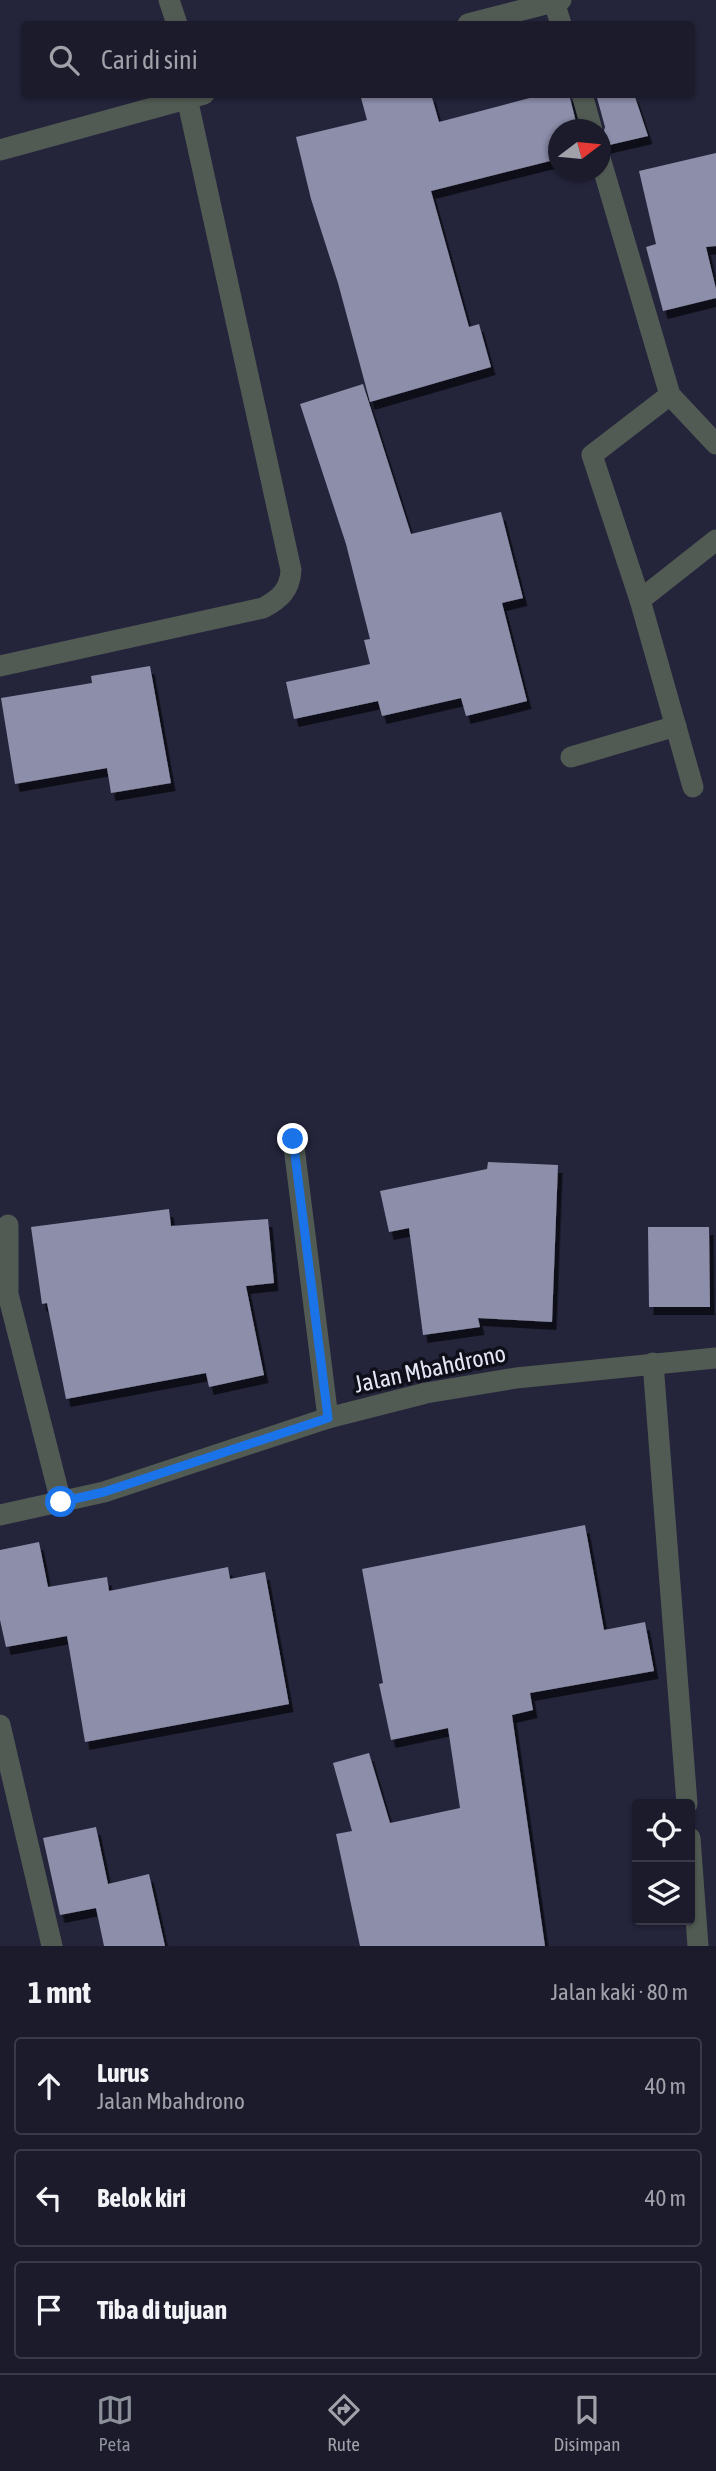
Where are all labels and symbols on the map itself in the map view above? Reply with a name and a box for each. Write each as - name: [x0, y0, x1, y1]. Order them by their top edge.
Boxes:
- north arrow: [548, 119, 611, 182]
- route end: [277, 1123, 308, 1154]
- street label: Jalan Mbahdrono: [352, 1339, 508, 1398]
- route start: [45, 1486, 76, 1517]

